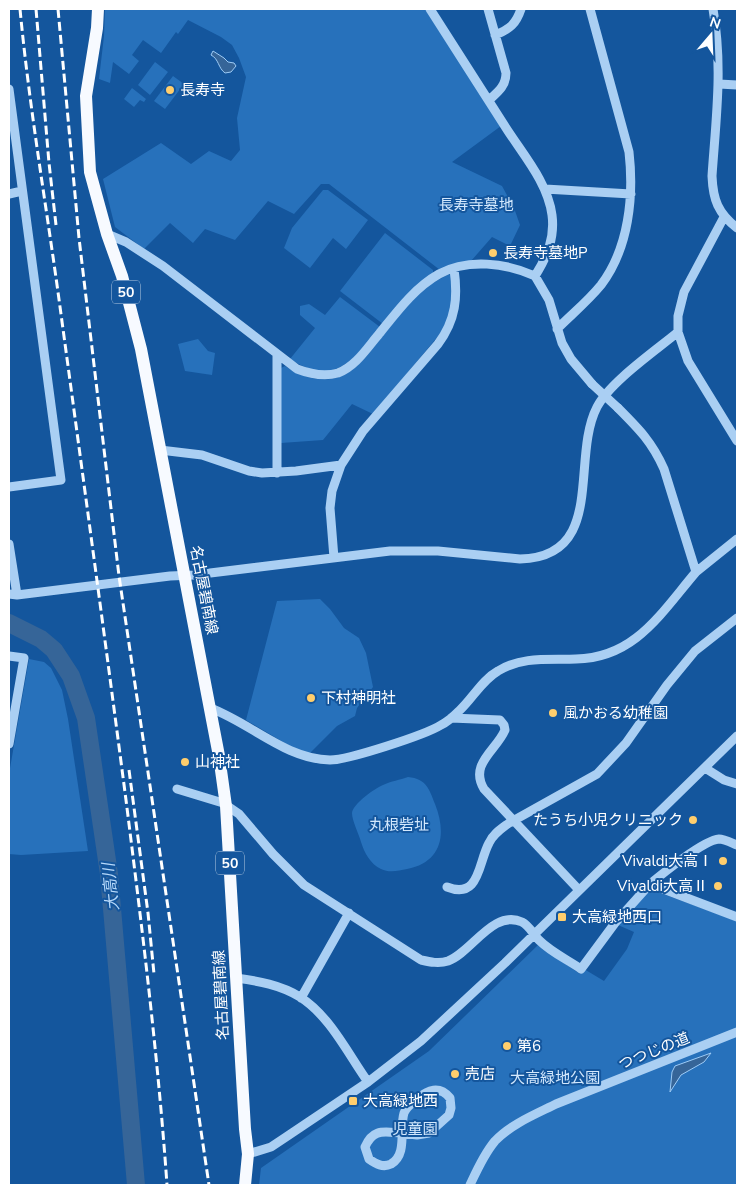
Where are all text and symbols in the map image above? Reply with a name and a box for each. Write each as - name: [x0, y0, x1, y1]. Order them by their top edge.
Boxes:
- north arrow: [686, 10, 736, 60]
- text: N: [707, 12, 723, 34]
- place label: 長寿寺: [180, 80, 225, 100]
- marker: 長寿寺: [164, 84, 176, 96]
- park label: 長寿寺墓地: [438, 195, 514, 215]
- place label: 長寿寺墓地P: [503, 243, 588, 263]
- marker: 長寿寺墓地P: [487, 247, 499, 259]
- road number: 50: [112, 280, 140, 304]
- street label: 名古屋碧南線: [186, 544, 222, 636]
- place label: 下村神明社: [321, 688, 396, 708]
- marker: 下村神明社: [305, 692, 317, 704]
- place label: 風かおる幼稚園: [563, 703, 668, 723]
- marker: 風かおる幼稚園: [547, 707, 559, 719]
- place label: 山神社: [195, 752, 240, 772]
- marker: 山神社: [179, 756, 191, 768]
- place label: たうち小児クリニック: [533, 810, 683, 830]
- marker: たうち小児クリニック: [687, 814, 699, 826]
- park label: 丸根砦址: [369, 815, 429, 835]
- road number: 50: [216, 851, 244, 874]
- place label: Vivaldi大高Ⅰ: [621, 851, 713, 871]
- marker: Vivaldi大高Ⅰ: [717, 855, 729, 867]
- water label: 大高川: [97, 860, 124, 912]
- place label: Vivaldi大高Ⅱ: [616, 876, 708, 896]
- marker: Vivaldi大高Ⅱ: [712, 880, 724, 892]
- place label: 大高緑地西口: [572, 907, 662, 927]
- marker: 大高緑地西口: [556, 911, 568, 923]
- street label: 名古屋碧南線: [209, 950, 233, 1040]
- street label: つつじの道: [615, 1028, 693, 1074]
- place label: 第6: [517, 1036, 541, 1056]
- marker: 第6: [501, 1040, 513, 1052]
- place label: 売店: [465, 1064, 495, 1084]
- marker: 売店: [449, 1068, 461, 1080]
- park label: 大高緑地公園: [510, 1068, 600, 1088]
- place label: 大高緑地西: [363, 1091, 438, 1111]
- marker: 大高緑地西: [347, 1095, 359, 1107]
- park label: 児童園: [392, 1119, 438, 1139]

